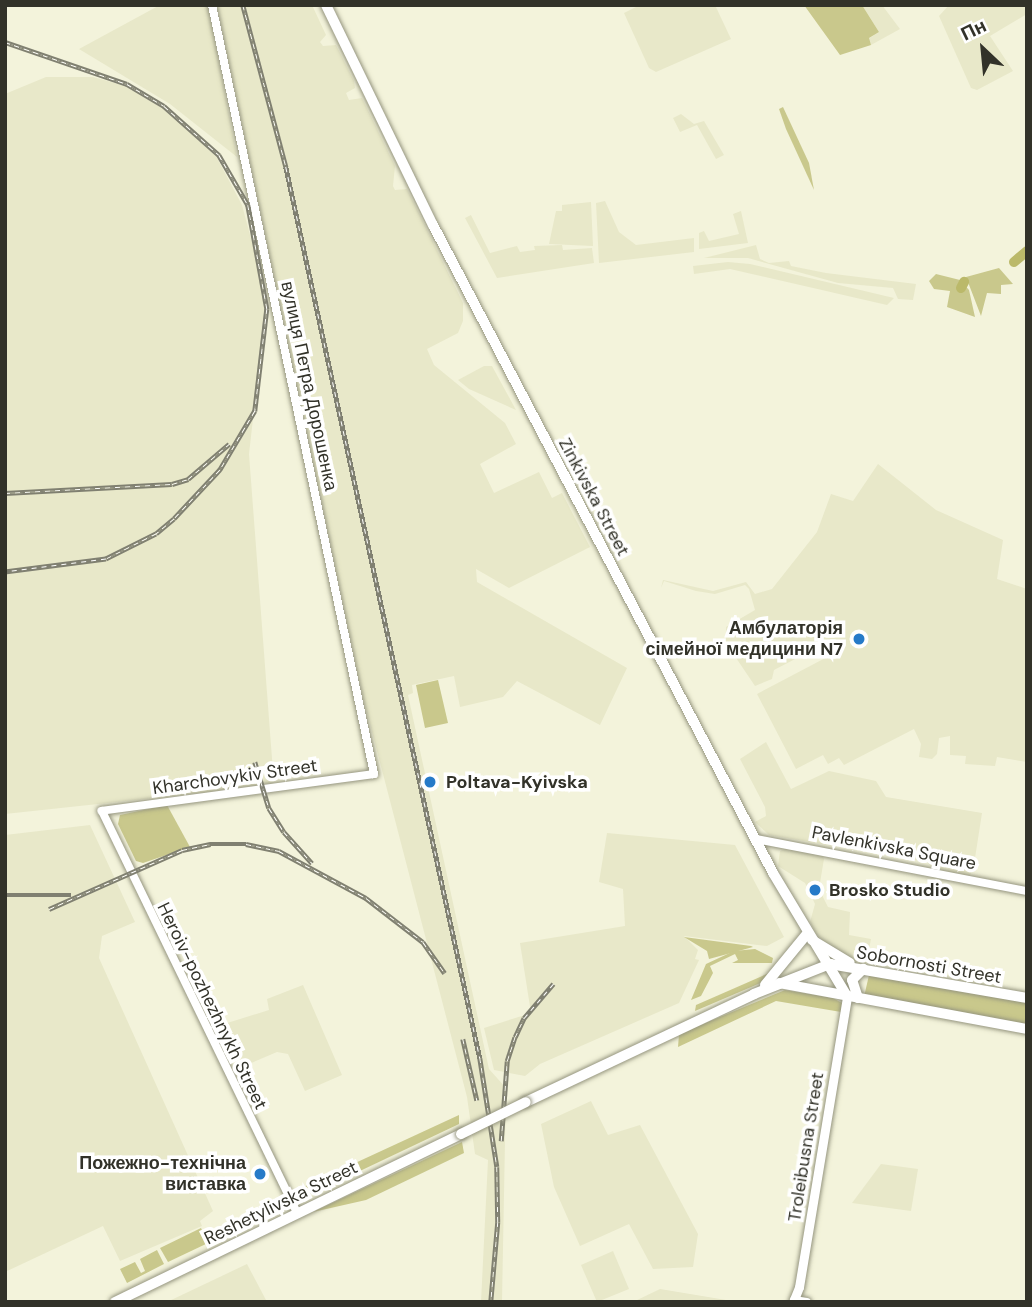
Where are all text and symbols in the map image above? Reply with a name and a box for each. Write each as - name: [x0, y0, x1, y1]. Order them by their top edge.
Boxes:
- text: Пн: [957, 13, 990, 46]
- north arrow: [948, 14, 1018, 84]
- street label: вулиця Петра Дорошенка: [276, 279, 342, 493]
- street label: Zinkivska Street: [554, 434, 634, 560]
- place label: Амбулаторія сімейної медицини N7: [646, 618, 843, 660]
- marker: Амбулаторія сімейної медицини N7: [849, 629, 869, 649]
- street label: Kharchovykiv Street: [151, 755, 319, 799]
- place label: Poltava-Kyivska: [446, 771, 588, 793]
- marker: Poltava-Kyivska: [420, 772, 440, 792]
- street label: Pavlenkivska Square: [810, 821, 978, 875]
- place label: Brosko Studio: [829, 879, 951, 901]
- marker: Brosko Studio: [807, 882, 823, 898]
- street label: Heroiv-pozhezhnykh Street: [152, 899, 272, 1113]
- street label: Sobornosti Street: [855, 942, 1003, 988]
- street label: Troleibusna Street: [784, 1071, 828, 1223]
- place label: Пожежно-технічна виставка: [79, 1153, 246, 1196]
- street label: Reshetylivska Street: [201, 1157, 361, 1249]
- marker: Пожежно-технічна виставка: [252, 1166, 268, 1182]

